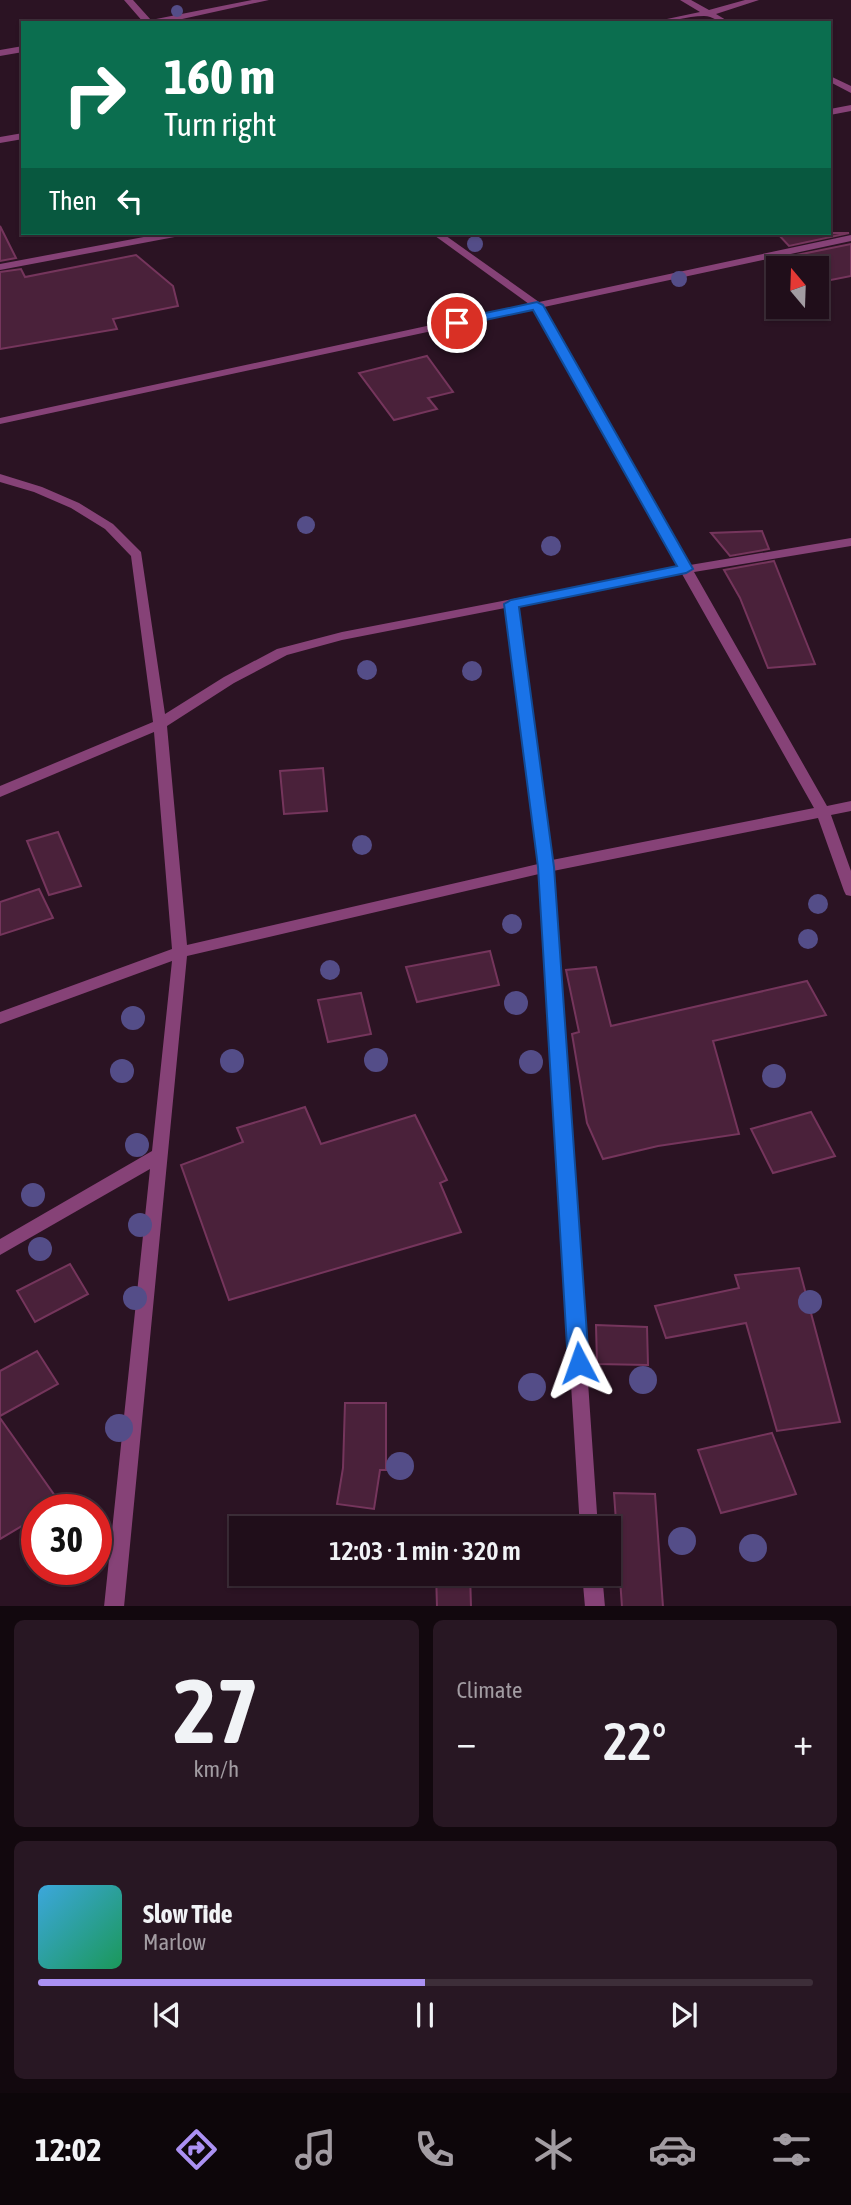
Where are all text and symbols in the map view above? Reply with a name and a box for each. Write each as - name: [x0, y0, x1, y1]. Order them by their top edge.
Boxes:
- text: 160 m: [164, 48, 275, 104]
- icon: right: [49, 49, 140, 140]
- text: Turn right: [164, 106, 277, 143]
- icon: left: [111, 182, 149, 220]
- text: Then: [49, 186, 97, 216]
- north arrow: [766, 256, 830, 318]
- map controls: [766, 256, 829, 319]
- pin: [427, 293, 487, 353]
- icon: arrive: [438, 304, 476, 342]
- position arrow: [542, 1326, 616, 1400]
- speed limit sign: 30: [21, 1494, 112, 1585]
- text: 12:03 · 1 min · 320 m: [329, 1536, 521, 1566]
- text: 27: [173, 1658, 259, 1762]
- text: Climate: [457, 1677, 522, 1703]
- text: 22°: [603, 1711, 666, 1771]
- text: −: [457, 1720, 476, 1763]
- text: +: [793, 1720, 813, 1763]
- text: km/h: [193, 1756, 239, 1782]
- text: Slow Tide: [143, 1899, 233, 1929]
- text: Marlow: [143, 1929, 206, 1955]
- icon: previous: [148, 1996, 186, 2034]
- icon: pause: [406, 1996, 444, 2034]
- icon: next: [665, 1996, 703, 2034]
- icon: directions: [172, 2125, 221, 2174]
- icon: music: [291, 2125, 340, 2174]
- icon: phone: [410, 2125, 459, 2174]
- icon: climate: [529, 2125, 578, 2174]
- icon: car: [648, 2125, 697, 2174]
- icon: filters: [767, 2125, 816, 2174]
- text: 12:02: [35, 2131, 102, 2168]

